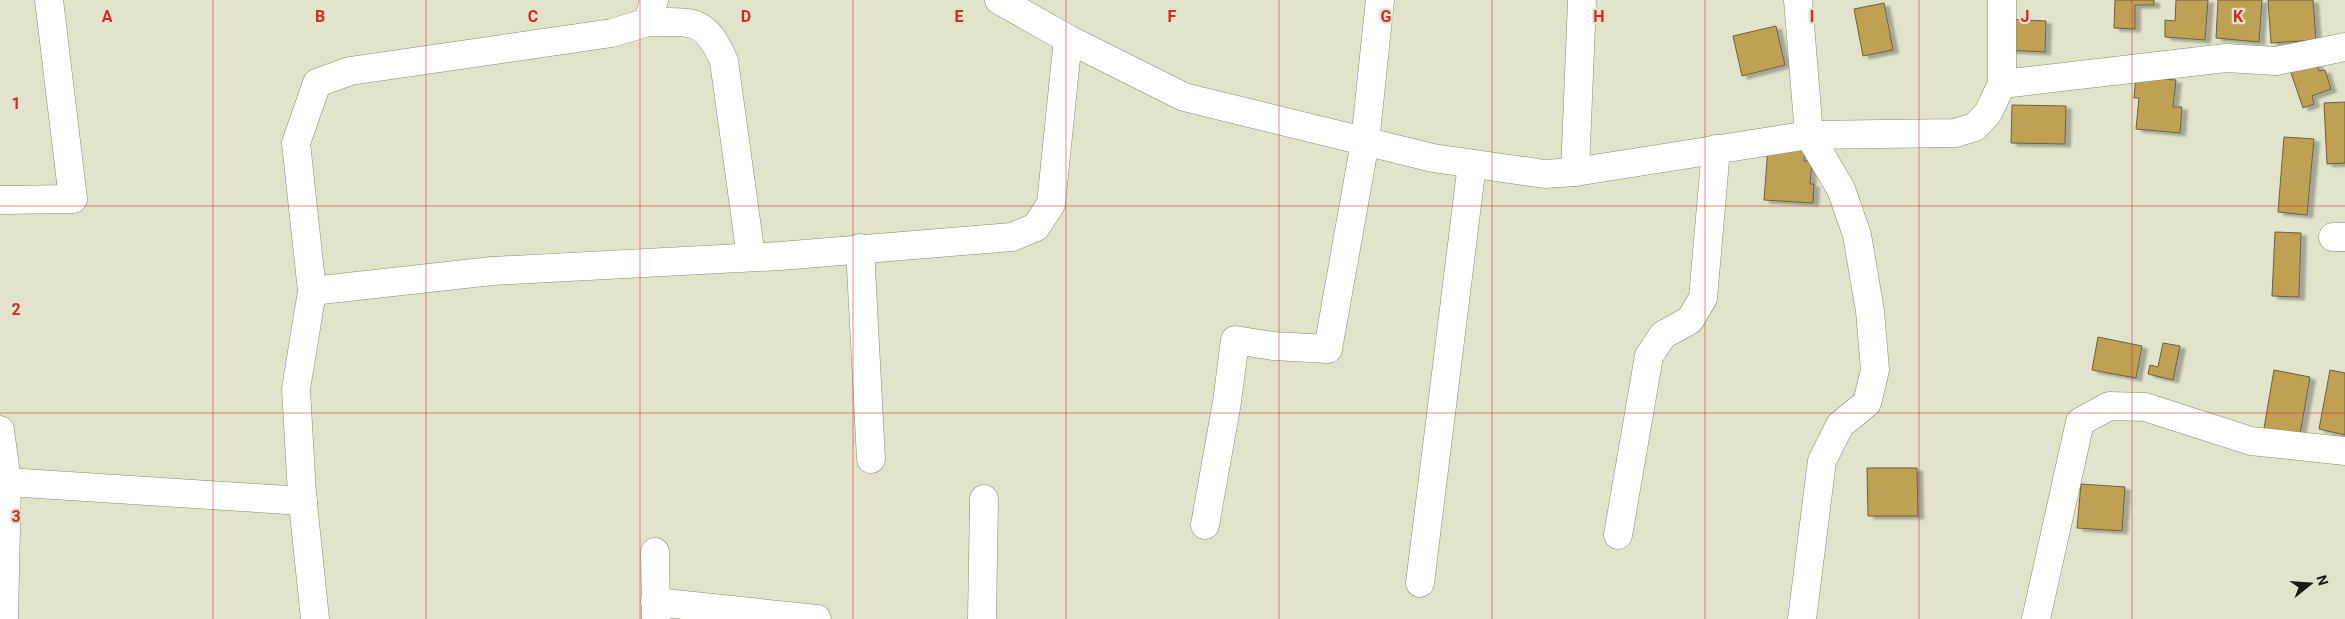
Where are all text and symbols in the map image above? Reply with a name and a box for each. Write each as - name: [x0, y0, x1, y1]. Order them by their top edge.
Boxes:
- text: A: [102, 7, 113, 26]
- text: B: [315, 7, 325, 26]
- text: C: [528, 7, 538, 26]
- text: D: [741, 7, 751, 26]
- text: E: [955, 7, 964, 26]
- text: F: [1168, 7, 1177, 26]
- text: G: [1381, 7, 1392, 26]
- text: H: [1593, 7, 1605, 26]
- text: I: [1810, 7, 1814, 26]
- text: J: [2021, 7, 2029, 26]
- text: K: [2233, 7, 2244, 26]
- text: 1: [11, 94, 21, 113]
- text: 2: [11, 300, 21, 319]
- text: 3: [11, 507, 21, 526]
- north arrow: [2285, 559, 2335, 609]
- text: N: [2313, 573, 2332, 587]

